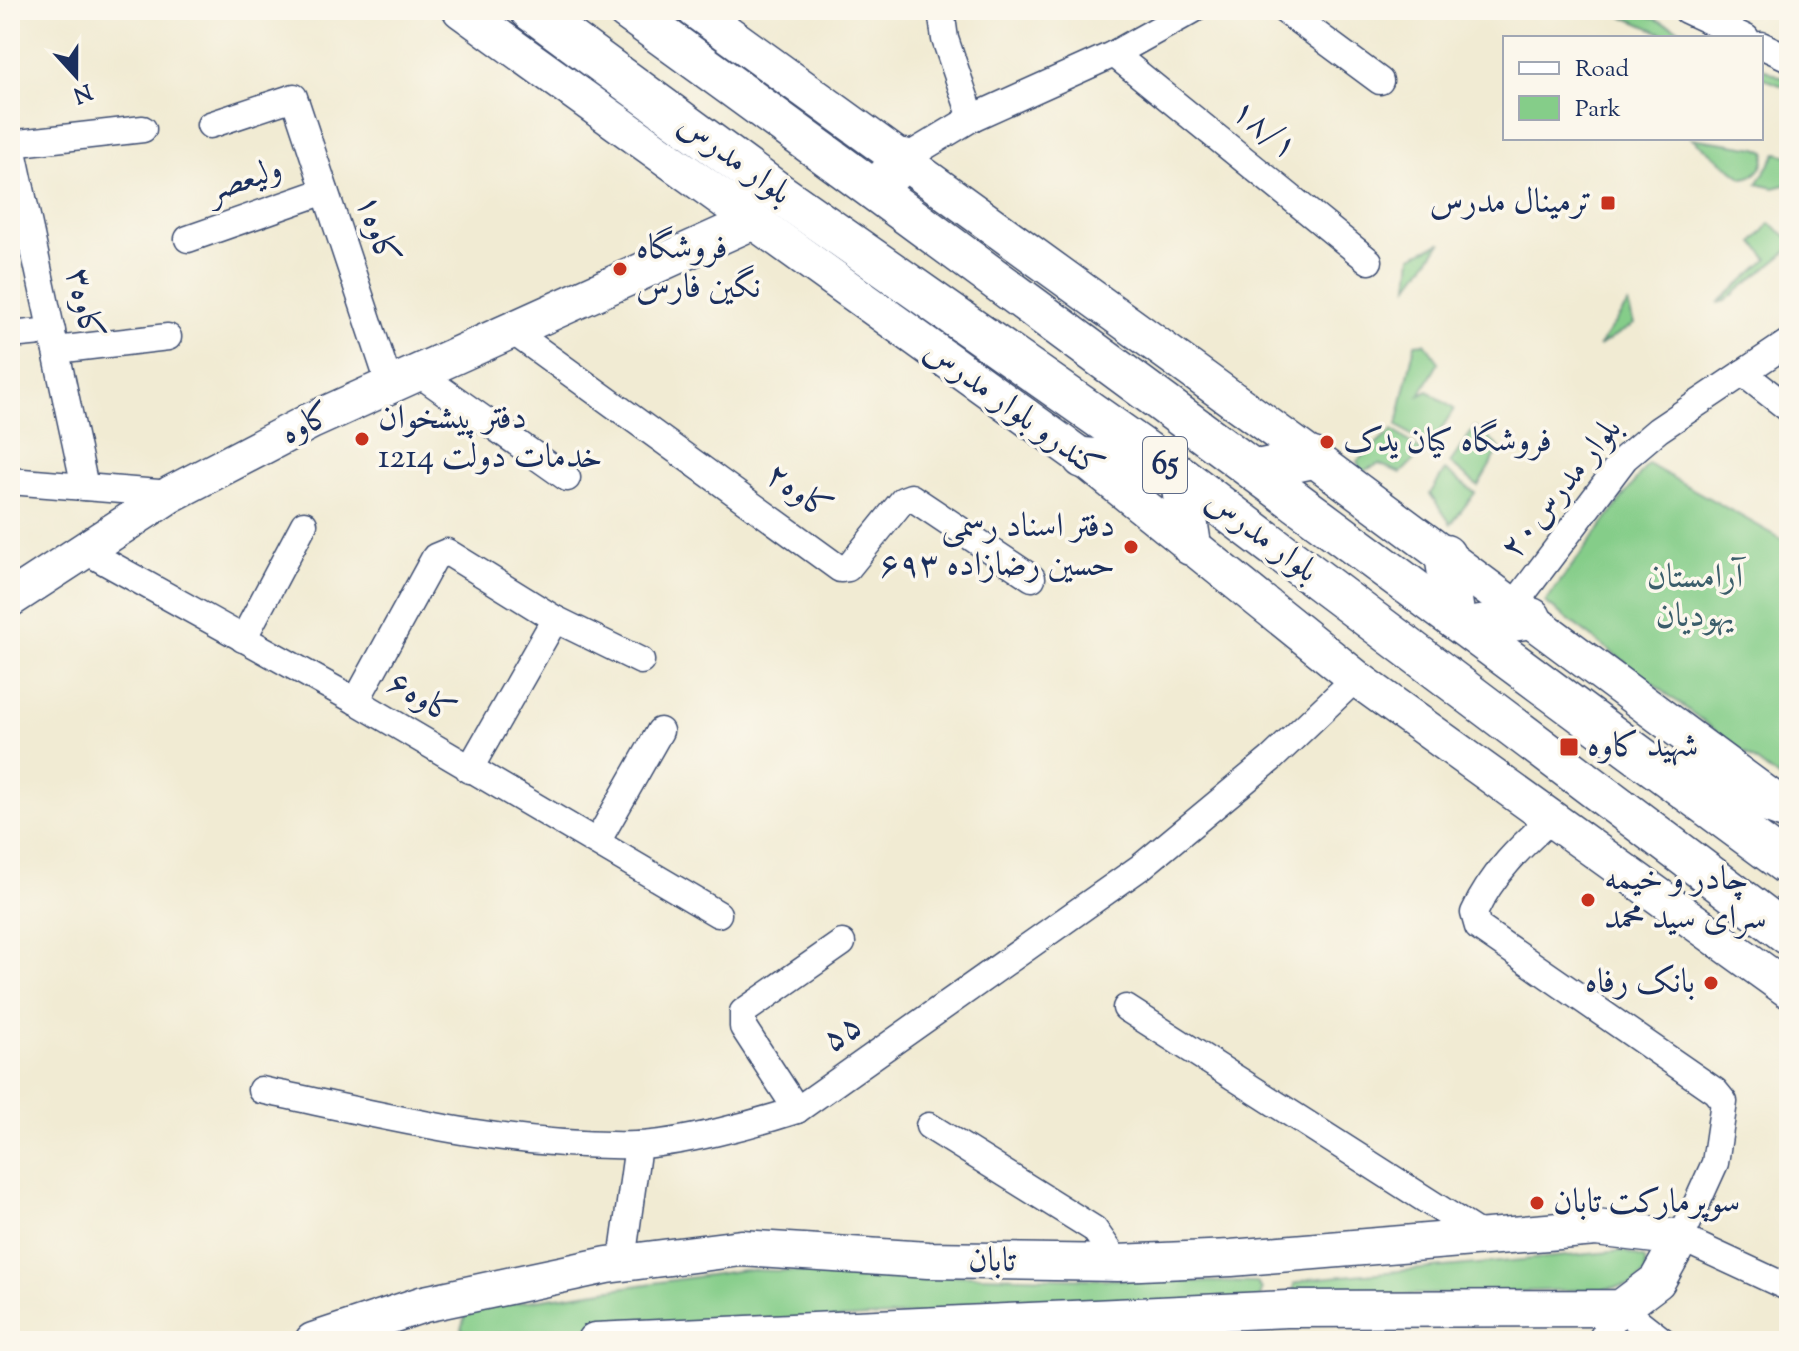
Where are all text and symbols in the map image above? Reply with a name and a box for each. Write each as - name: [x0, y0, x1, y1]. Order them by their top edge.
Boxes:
- north arrow: [36, 36, 116, 116]
- legend: [1503, 36, 1763, 140]
- text: Road: [1575, 53, 1629, 87]
- text: N: [68, 74, 96, 110]
- street label: ۱۸/۱: [1220, 88, 1308, 172]
- text: Park: [1575, 93, 1621, 127]
- street label: بلوار مدرس: [667, 102, 801, 218]
- street label: ولیعصر: [198, 145, 289, 218]
- place label: ترمینال مدرس: [1429, 179, 1592, 228]
- street label: کاوه۱: [342, 188, 410, 272]
- marker: ترمینال مدرس: [1599, 194, 1617, 212]
- place label: فروشگاه نگین فارس: [636, 225, 761, 313]
- marker: فروشگاه نگین فارس: [611, 260, 629, 278]
- street label: کاوه۳: [52, 264, 114, 344]
- street label: کندرو بلوار مدرس: [913, 328, 1113, 492]
- street label: کاوه: [273, 391, 341, 459]
- place label: دفتر پیشخوان خدمات دولت 1214: [378, 395, 603, 483]
- street label: بلوار مدرس۲۰: [1489, 407, 1635, 571]
- place label: فروشگاه کیان یدک: [1343, 418, 1552, 467]
- marker: دفتر پیشخوان خدمات دولت 1214: [353, 430, 371, 448]
- marker: فروشگاه کیان یدک: [1318, 433, 1336, 451]
- road number: 65: [1143, 437, 1187, 493]
- street label: کاوه۲: [754, 452, 842, 534]
- street label: بلوار مدرس: [1194, 478, 1328, 596]
- place label: دفتر اسناد رسمی ۶۹۳ حسین رضازاده: [880, 503, 1115, 591]
- marker: دفتر اسناد رسمی ۶۹۳ حسین رضازاده: [1122, 538, 1140, 556]
- park label: آرامستان یهودیان: [1647, 554, 1747, 642]
- street label: کاوه۶: [377, 659, 465, 739]
- place label: شهید کاوه: [1587, 723, 1698, 772]
- marker: شهید کاوه: [1558, 736, 1580, 758]
- place label: چادر و خیمه سرای سید محمد: [1604, 856, 1767, 944]
- marker: چادر و خیمه سرای سید محمد: [1579, 891, 1597, 909]
- place label: بانک رفاه: [1585, 959, 1695, 1008]
- marker: بانک رفاه: [1702, 974, 1720, 992]
- street label: ۵۵: [813, 1003, 873, 1065]
- place label: سوپرمارکت تابان: [1553, 1179, 1740, 1228]
- marker: سوپرمارکت تابان: [1528, 1194, 1546, 1212]
- street label: تابان: [968, 1237, 1017, 1287]

